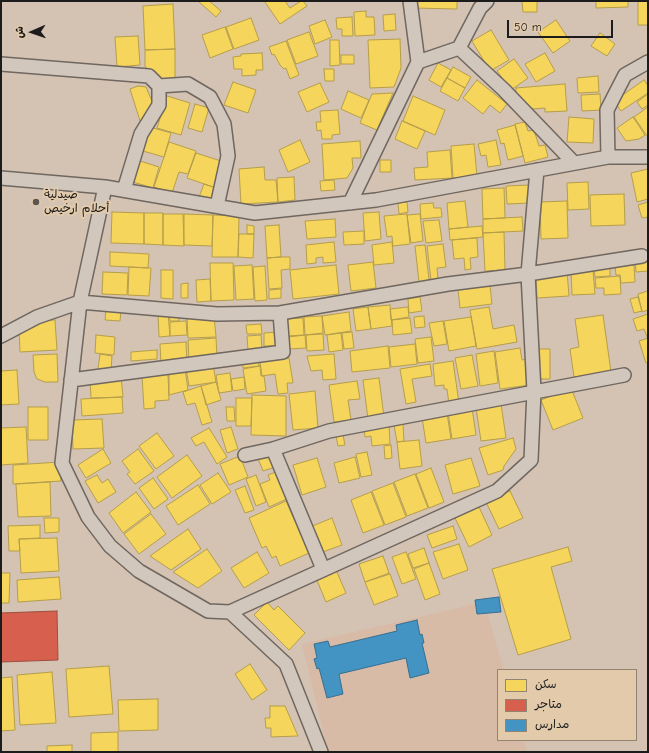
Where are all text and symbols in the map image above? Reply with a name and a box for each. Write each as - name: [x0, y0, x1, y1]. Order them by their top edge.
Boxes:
- north arrow: [12, 12, 52, 52]
- scale bar: [509, 12, 615, 38]
- text: 50 m: [514, 20, 542, 34]
- text: ش: [13, 26, 26, 39]
- place label: صيدلية أحلام ارخيص: [44, 188, 109, 216]
- marker: صيدلية أحلام ارخيص: [31, 197, 41, 207]
- legend: [497, 669, 637, 741]
- text: سكن: [535, 677, 557, 691]
- text: متاجر: [535, 697, 562, 711]
- text: مدارس: [535, 717, 569, 731]

